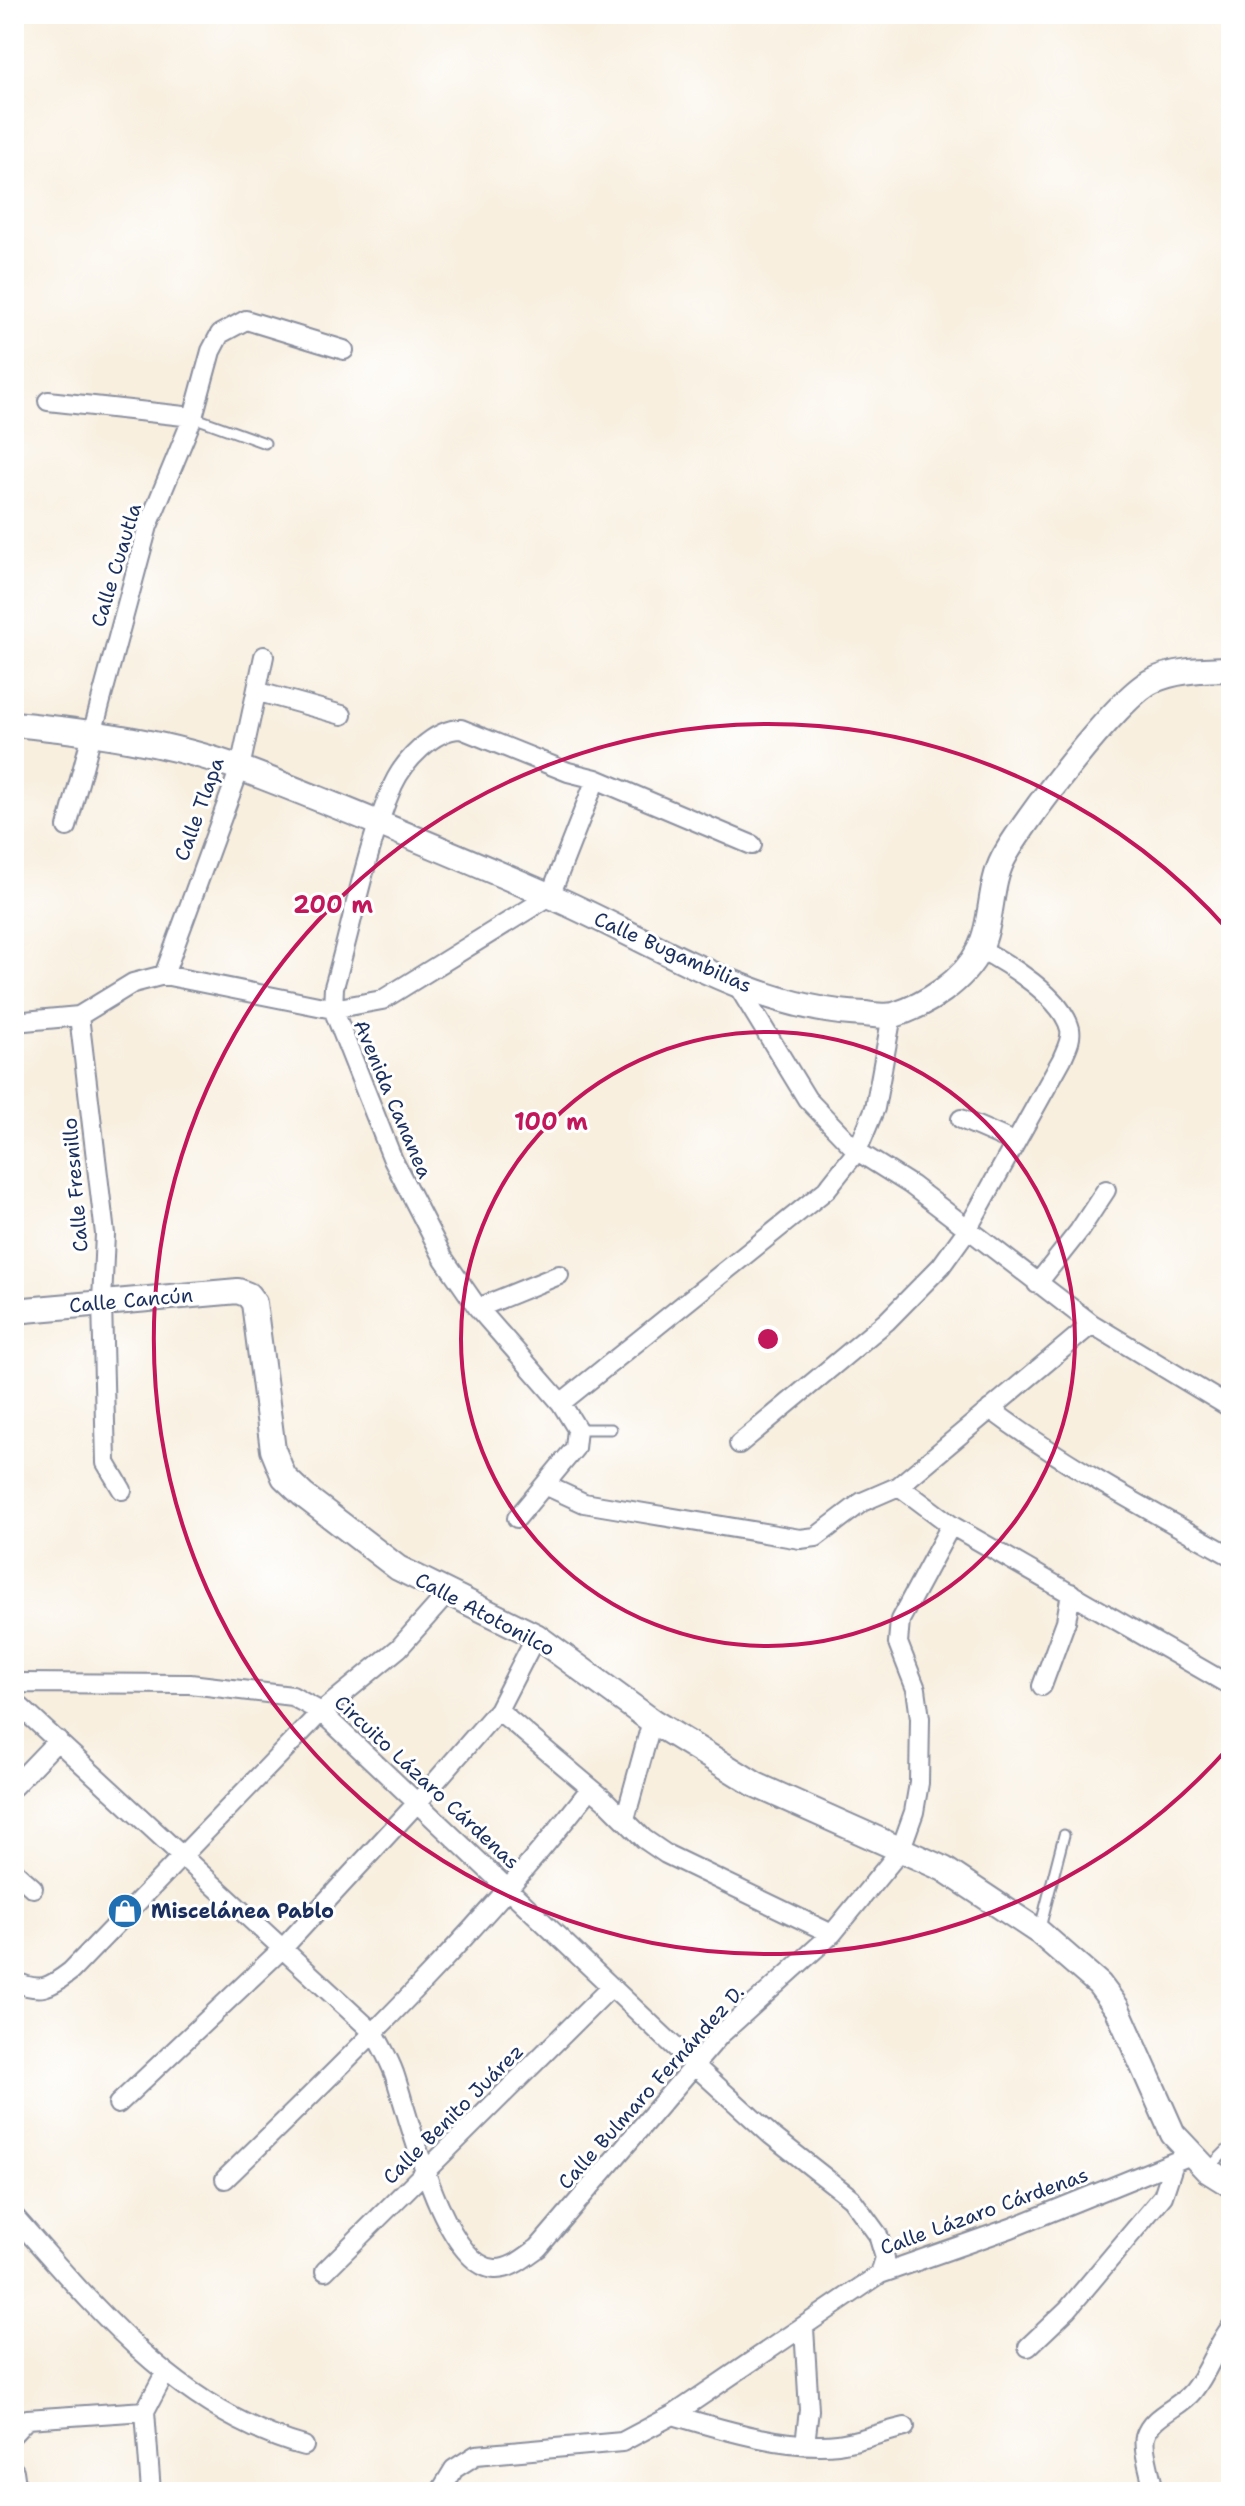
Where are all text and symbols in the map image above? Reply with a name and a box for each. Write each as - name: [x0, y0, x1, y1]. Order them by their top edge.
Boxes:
- street label: Calle Cuautla: [85, 499, 147, 630]
- street label: Calle Tlapa: [168, 753, 230, 864]
- text: 200 m: [293, 889, 373, 921]
- street label: Calle Bugambilias: [590, 906, 756, 998]
- street label: Avenida Cananea: [348, 1016, 438, 1183]
- text: 100 m: [514, 1106, 588, 1138]
- street label: Calle Fresnillo: [56, 1117, 94, 1253]
- street label: Calle Cancún: [68, 1282, 194, 1318]
- centre of rings: [754, 1325, 782, 1353]
- street label: Calle Atotonilco: [411, 1566, 559, 1662]
- street label: Circuito Lázaro Cárdenas: [329, 1689, 525, 1875]
- shop icon: Miscelánea Pablo: [106, 1892, 144, 1930]
- place label: Miscelánea Pablo: [151, 1898, 334, 1924]
- street label: Calle Bulmaro Fernández D.: [552, 1979, 750, 2195]
- street label: Calle Benito Juárez: [377, 2038, 529, 2190]
- street label: Calle Lázaro Cárdenas: [877, 2161, 1091, 2261]

